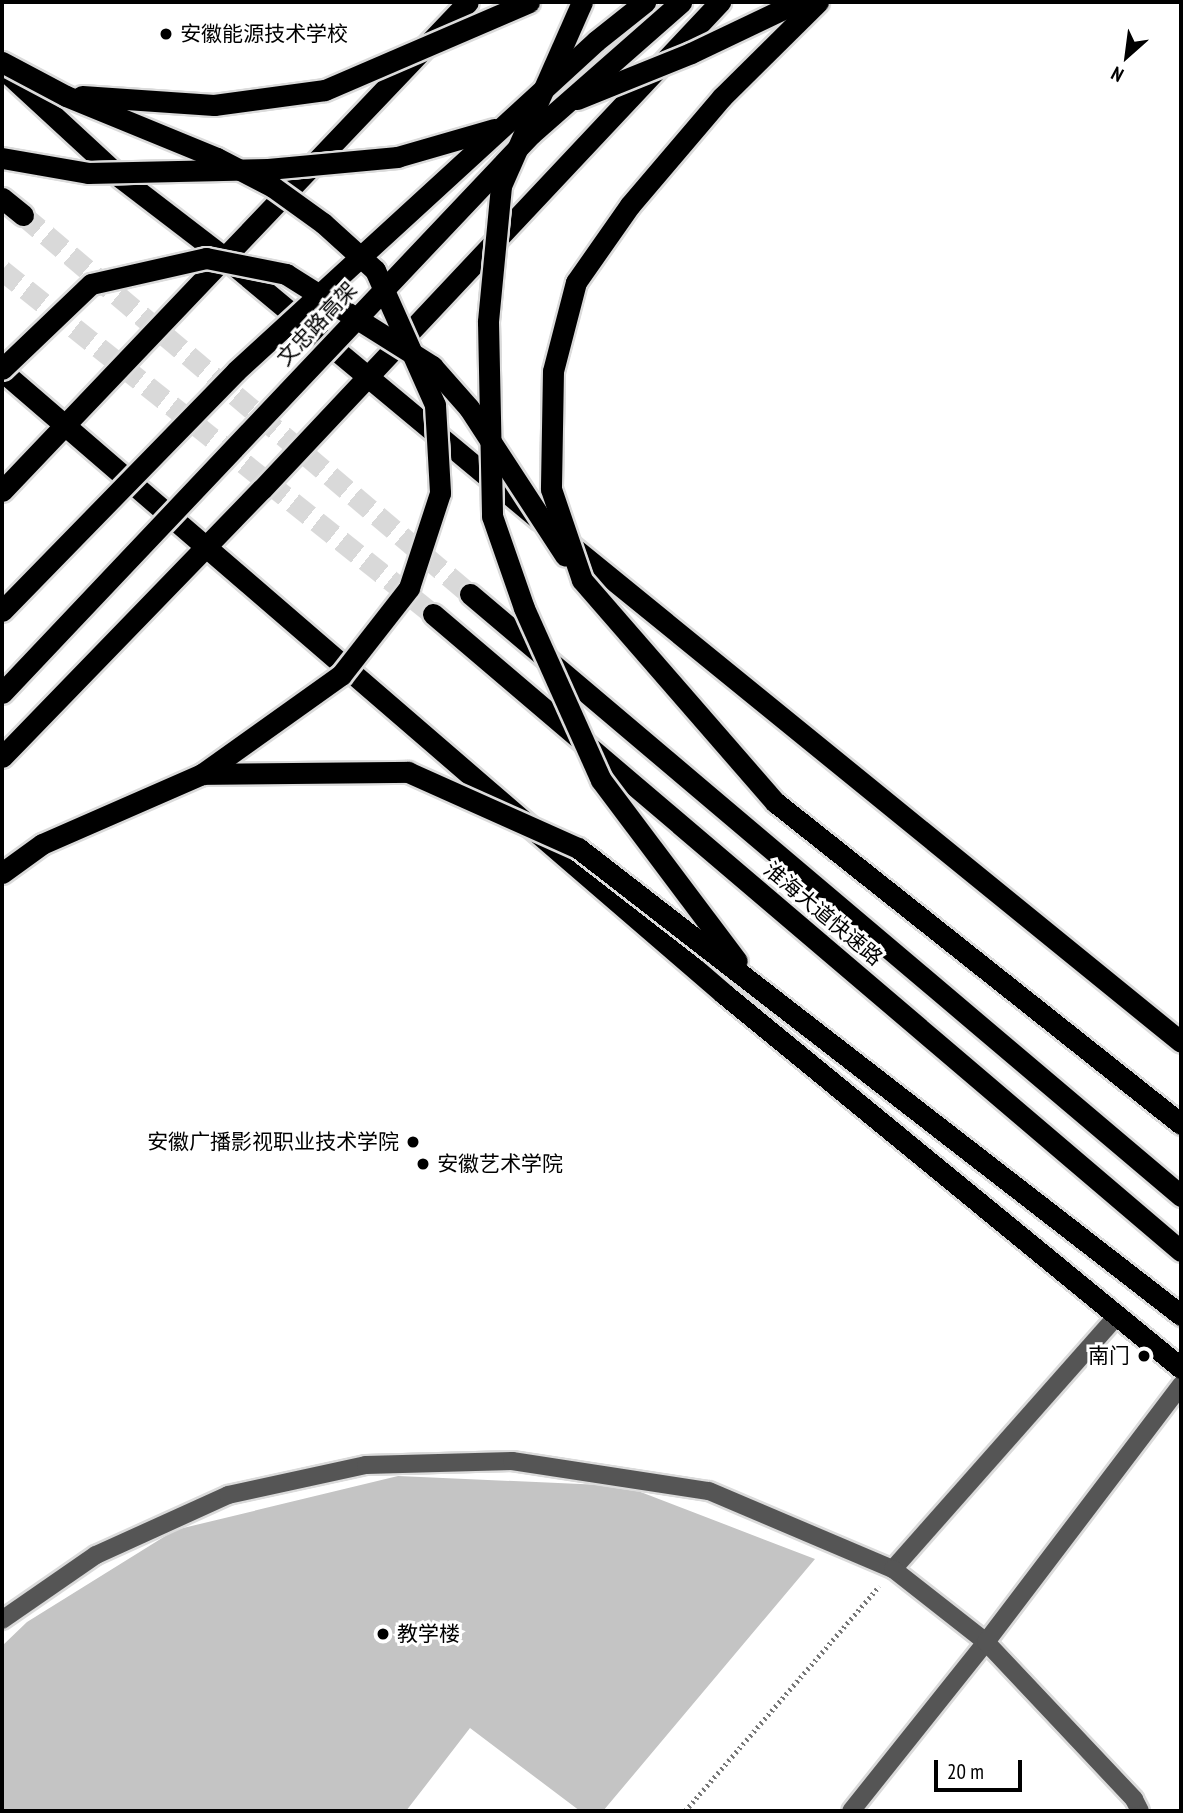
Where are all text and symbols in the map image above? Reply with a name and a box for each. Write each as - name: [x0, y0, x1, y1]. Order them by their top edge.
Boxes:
- place label: 安徽能源技术学校: [180, 21, 348, 47]
- north arrow: [1092, 21, 1162, 91]
- marker: 安徽能源技术学校: [158, 26, 174, 42]
- text: N: [1107, 62, 1127, 88]
- street label: 文忠路高架: [272, 277, 362, 371]
- street label: 淮海大道快速路: [759, 857, 887, 971]
- place label: 安徽广播影视职业技术学院: [147, 1129, 399, 1155]
- marker: 安徽广播影视职业技术学院: [405, 1134, 421, 1150]
- place label: 安徽艺术学院: [437, 1151, 563, 1177]
- marker: 安徽艺术学院: [415, 1156, 431, 1172]
- place label: 南门: [1088, 1343, 1130, 1369]
- marker: 南门: [1136, 1348, 1152, 1364]
- place label: 教学楼: [397, 1621, 460, 1647]
- marker: 教学楼: [375, 1626, 391, 1642]
- scale bar: [938, 1746, 1026, 1790]
- text: 20 m: [947, 1758, 984, 1785]

